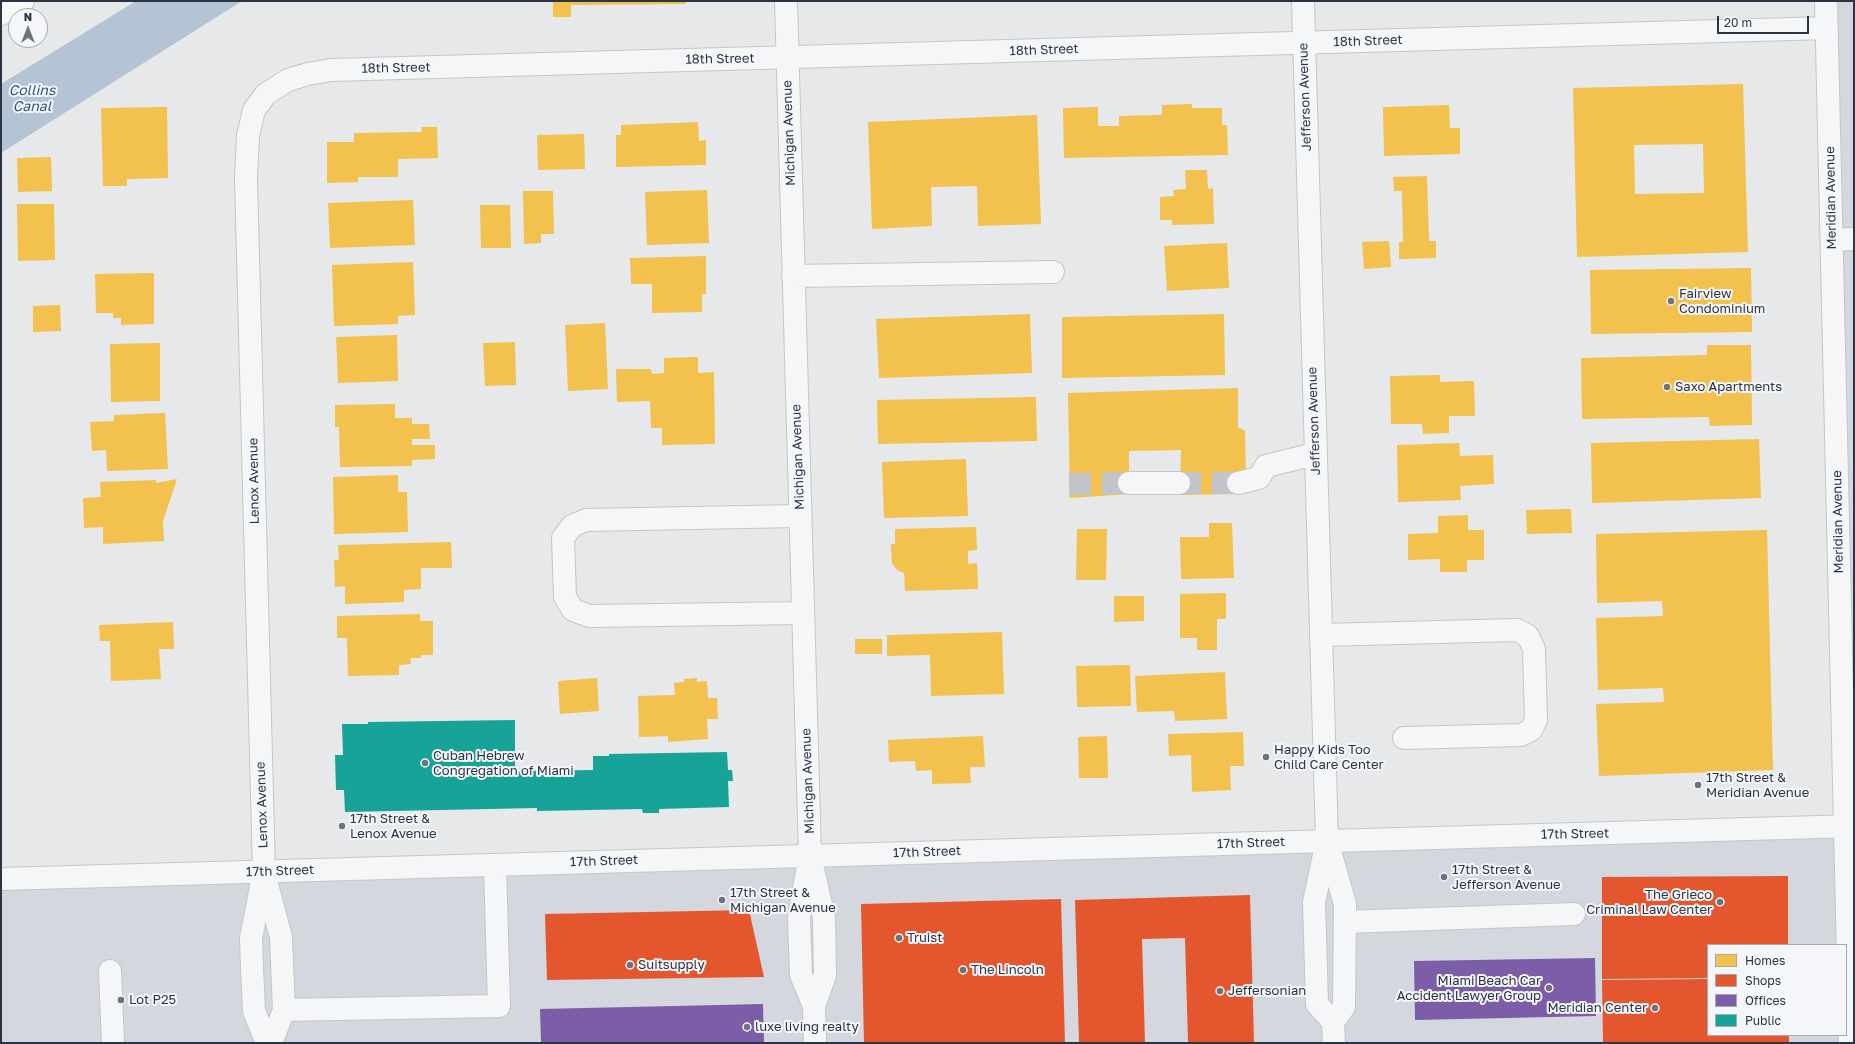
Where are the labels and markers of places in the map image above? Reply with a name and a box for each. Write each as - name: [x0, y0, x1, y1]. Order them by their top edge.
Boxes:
- place label: Fairview Condominium: [1679, 286, 1765, 317]
- marker: Fairview Condominium: [1666, 296, 1676, 306]
- place label: Saxo Apartments: [1675, 379, 1782, 395]
- marker: Saxo Apartments: [1662, 382, 1672, 392]
- place label: Happy Kids Too Child Care Center: [1274, 742, 1384, 773]
- place label: Cuban Hebrew Congregation of Miami: [433, 748, 574, 779]
- marker: Happy Kids Too Child Care Center: [1261, 752, 1271, 762]
- marker: Cuban Hebrew Congregation of Miami: [420, 758, 430, 768]
- place label: 17th Street & Meridian Avenue: [1706, 770, 1809, 801]
- marker: 17th Street & Meridian Avenue: [1693, 780, 1703, 790]
- place label: 17th Street & Lenox Avenue: [350, 811, 437, 842]
- marker: 17th Street & Lenox Avenue: [337, 821, 347, 831]
- place label: 17th Street & Jefferson Avenue: [1452, 862, 1561, 893]
- marker: 17th Street & Jefferson Avenue: [1439, 872, 1449, 882]
- place label: 17th Street & Michigan Avenue: [730, 885, 836, 916]
- place label: The Grieco Criminal Law Center: [1586, 887, 1712, 918]
- marker: 17th Street & Michigan Avenue: [717, 895, 727, 905]
- marker: The Grieco Criminal Law Center: [1715, 897, 1725, 907]
- place label: Truist: [907, 930, 942, 946]
- marker: Truist: [894, 933, 904, 943]
- place label: Suitsupply: [638, 957, 705, 973]
- marker: Suitsupply: [625, 960, 635, 970]
- place label: The Lincoln: [971, 962, 1044, 978]
- marker: The Lincoln: [958, 965, 968, 975]
- place label: Miami Beach Car Accident Lawyer Group: [1397, 973, 1541, 1004]
- place label: Jeffersonian: [1228, 983, 1306, 999]
- marker: Miami Beach Car Accident Lawyer Group: [1544, 983, 1554, 993]
- marker: Jeffersonian: [1215, 986, 1225, 996]
- place label: Lot P25: [129, 992, 176, 1008]
- marker: Lot P25: [116, 995, 126, 1005]
- place label: Meridian Center: [1548, 1000, 1647, 1016]
- marker: Meridian Center: [1650, 1003, 1660, 1013]
- place label: luxe living realty: [755, 1019, 859, 1035]
- marker: luxe living realty: [742, 1022, 752, 1032]

